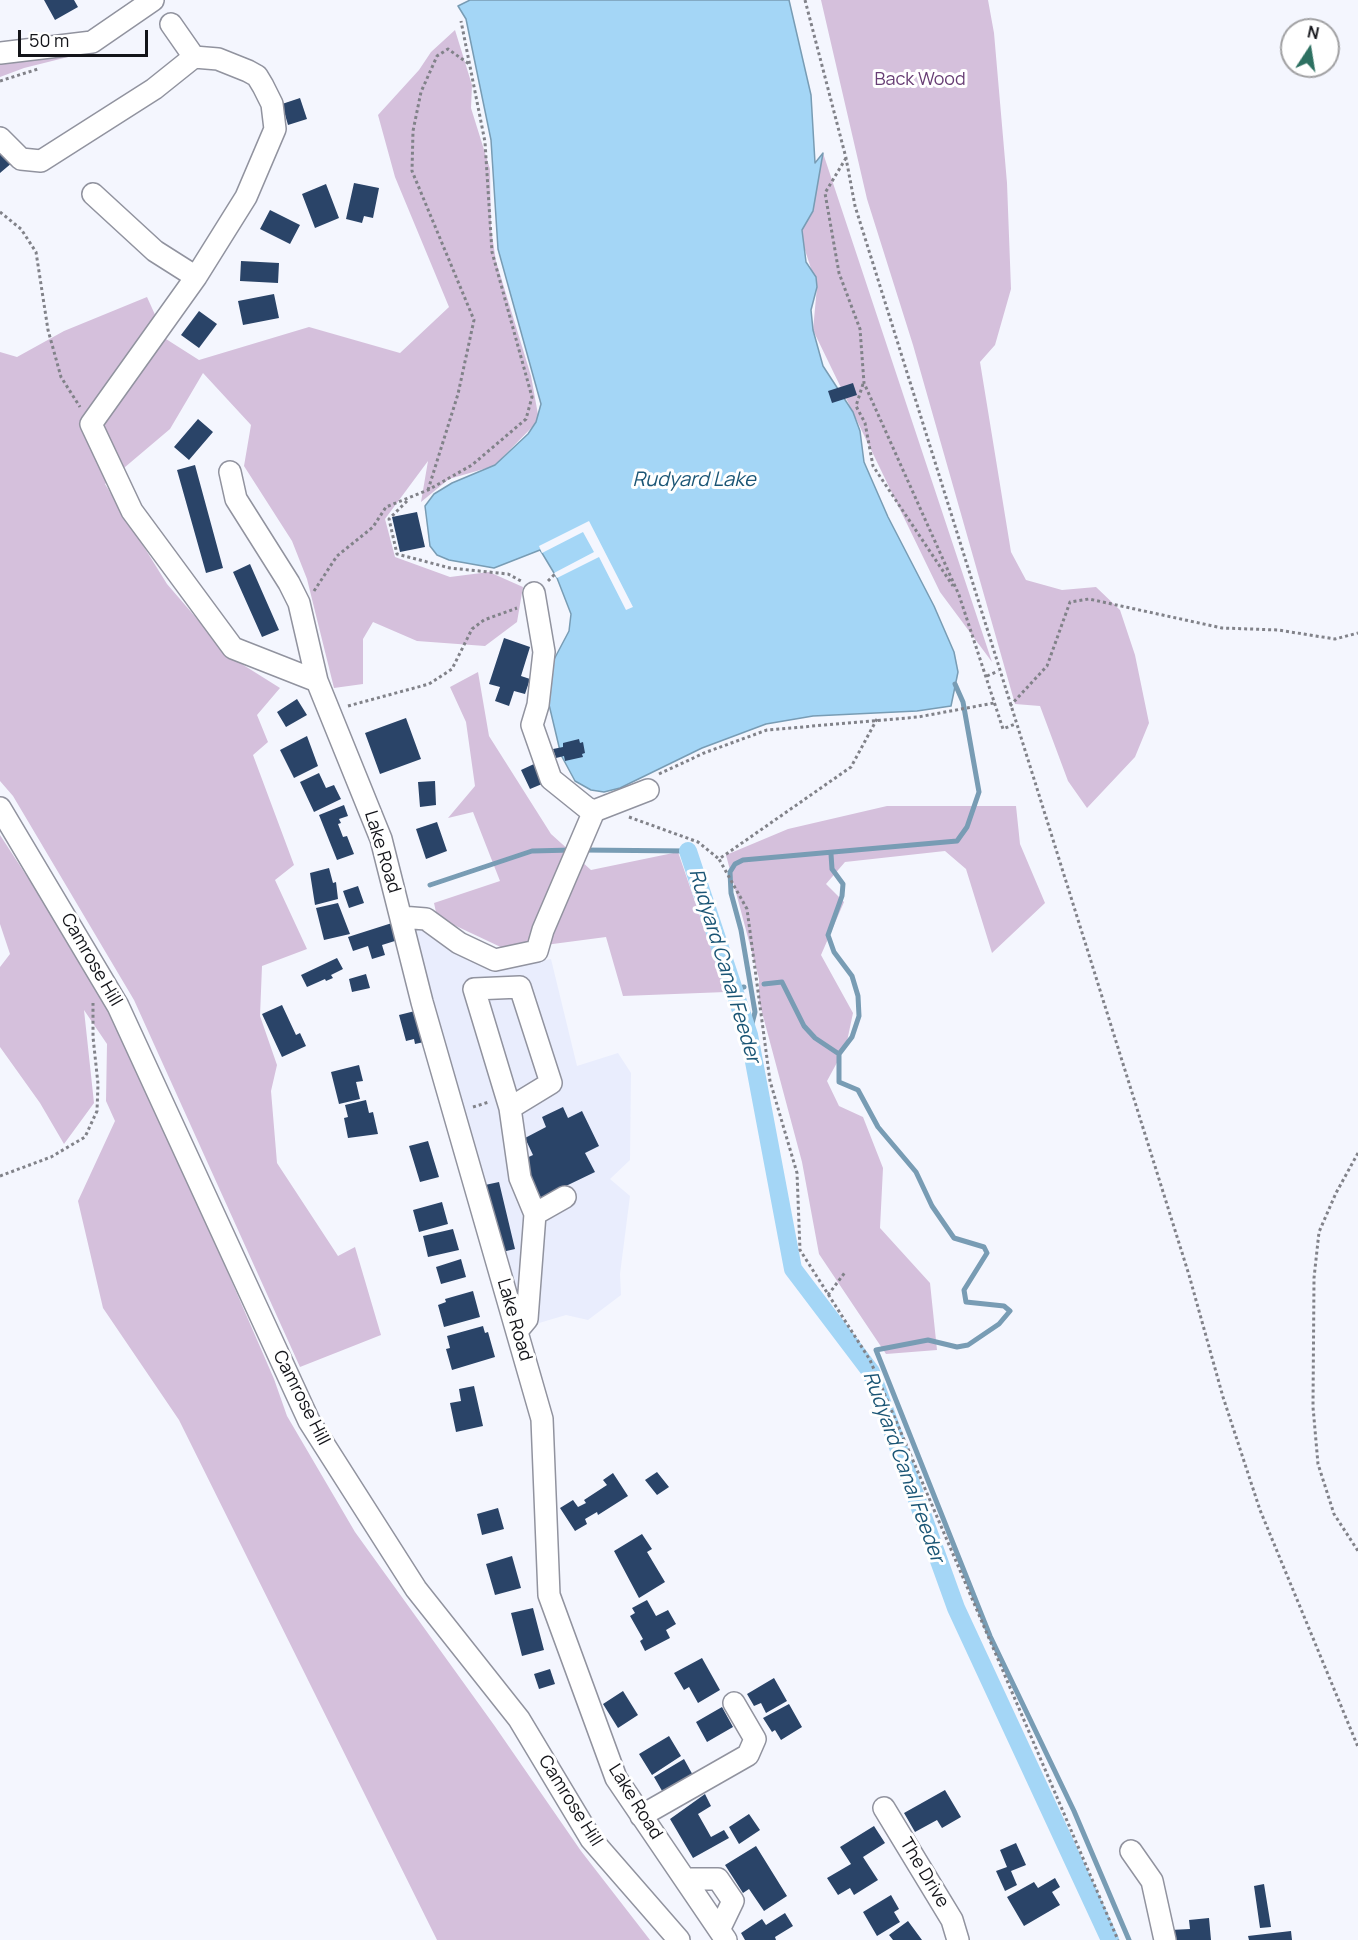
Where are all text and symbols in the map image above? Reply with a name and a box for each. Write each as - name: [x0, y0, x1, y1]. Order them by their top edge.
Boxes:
- scale bar: [21, 18, 152, 56]
- north arrow: [1280, 18, 1340, 78]
- text: N: [1305, 20, 1321, 44]
- text: 50 m: [29, 28, 69, 52]
- park label: Back Wood: [874, 69, 966, 91]
- water label: Rudyard Lake: [632, 468, 756, 492]
- street label: Lake Road: [359, 808, 405, 896]
- water label: Rudyard Canal Feeder: [683, 866, 765, 1066]
- street label: Camrose Hill: [56, 910, 126, 1010]
- street label: Lake Road: [492, 1276, 536, 1364]
- street label: Camrose Hill: [268, 1347, 334, 1449]
- water label: Rudyard Canal Feeder: [857, 1368, 949, 1566]
- street label: Camrose Hill: [533, 1751, 607, 1851]
- street label: Lake Road: [603, 1760, 667, 1844]
- street label: The Drive: [895, 1834, 953, 1912]

